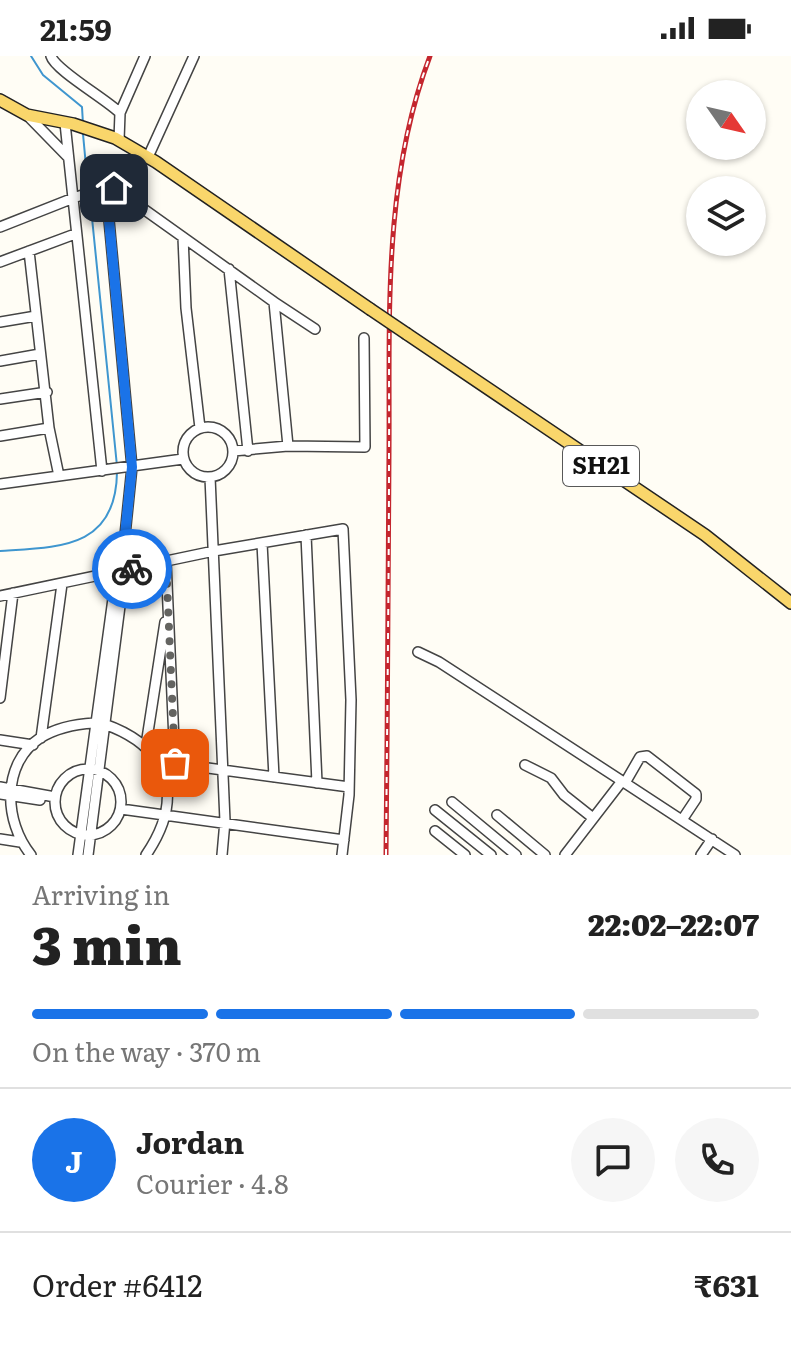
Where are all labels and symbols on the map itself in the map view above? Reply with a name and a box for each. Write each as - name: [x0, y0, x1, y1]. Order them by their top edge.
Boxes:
- north arrow: [686, 80, 766, 160]
- pin: [80, 154, 148, 222]
- road number: SH21: [563, 446, 639, 486]
- courier: [92, 529, 172, 609]
- pin: [141, 729, 209, 797]

